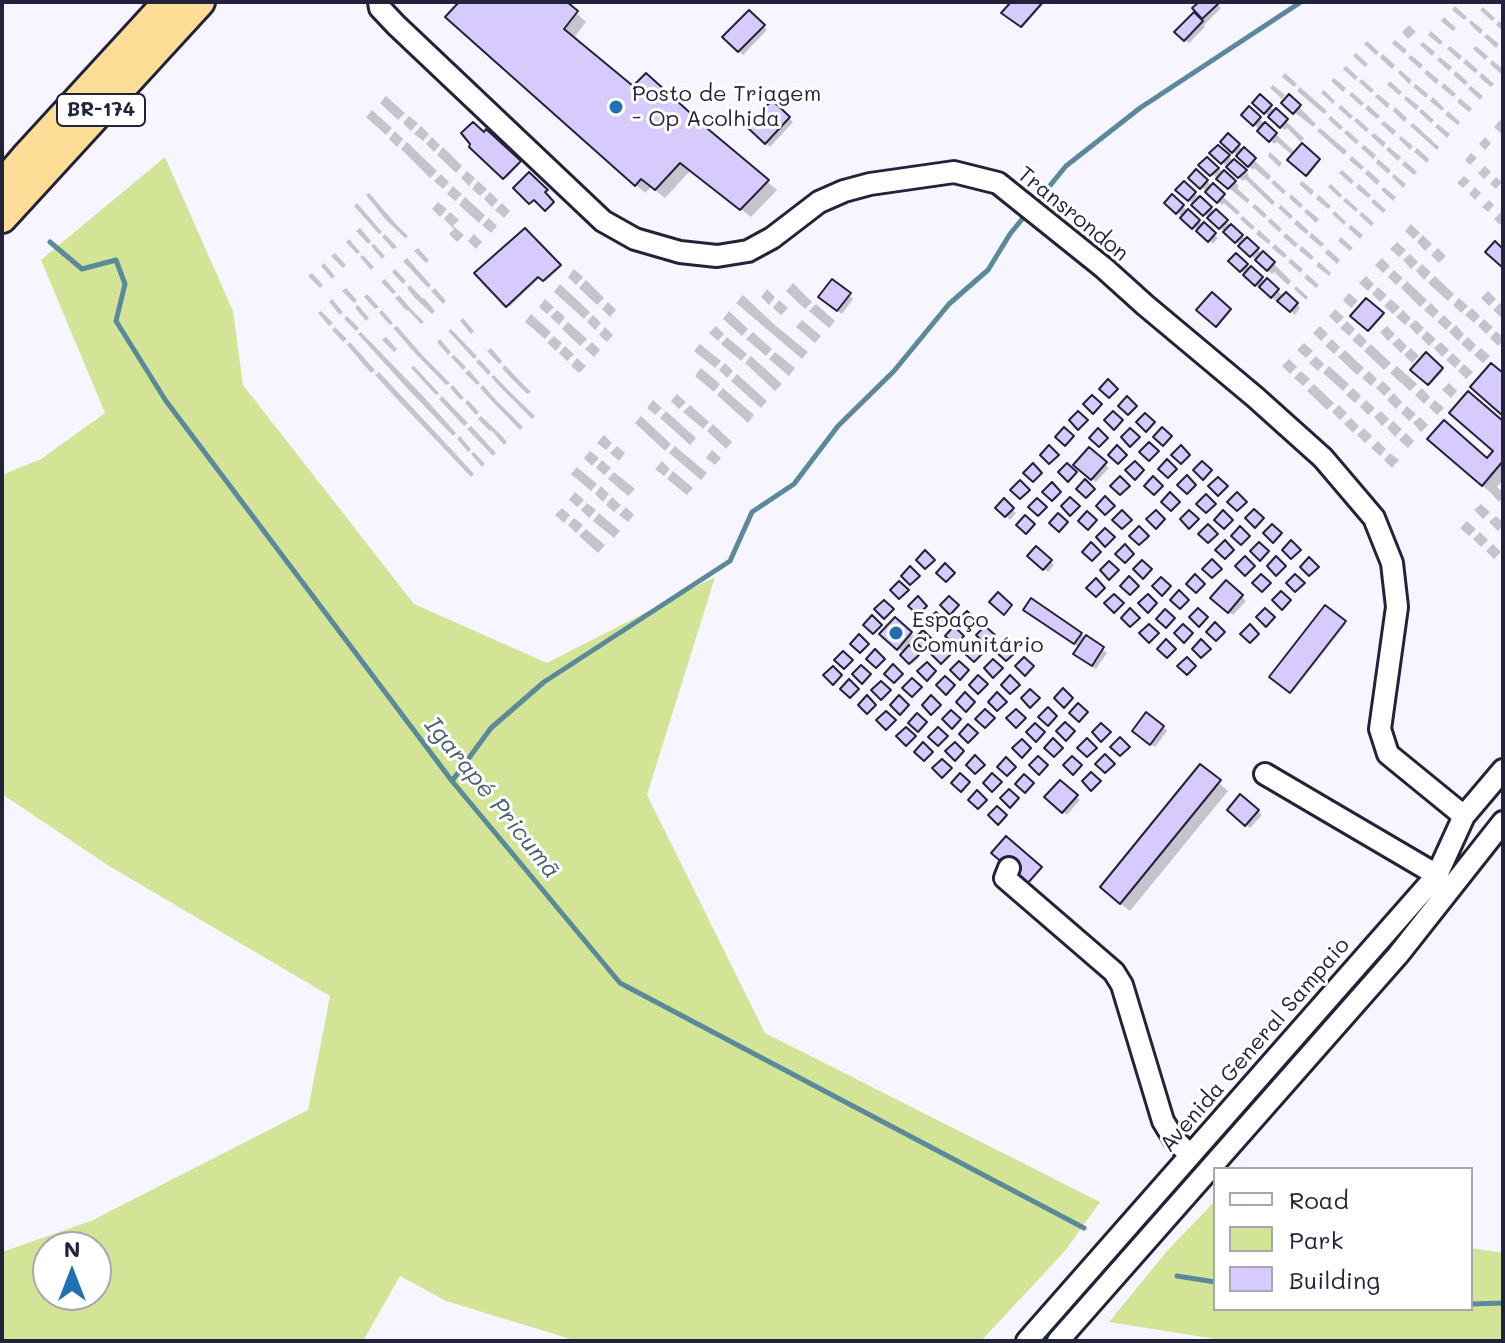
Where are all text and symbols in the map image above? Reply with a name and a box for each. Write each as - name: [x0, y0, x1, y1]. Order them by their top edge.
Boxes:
- place label: Posto de Triagem - Op Acolhida: [632, 81, 821, 132]
- road number: BR-174: [57, 94, 145, 126]
- marker: Posto de Triagem - Op Acolhida: [607, 98, 625, 116]
- street label: Transrondon: [1012, 161, 1134, 267]
- place label: Espaço Comunitário: [912, 607, 1043, 658]
- marker: Espaço Comunitário: [887, 624, 905, 642]
- water label: Igarapé Pricumã: [418, 712, 566, 884]
- street label: Avenida General Sampaio: [1155, 932, 1355, 1158]
- legend: [1213, 1167, 1473, 1311]
- text: Road: [1289, 1184, 1349, 1215]
- text: Park: [1289, 1224, 1343, 1255]
- north arrow: [32, 1231, 112, 1311]
- text: N: [64, 1234, 80, 1263]
- text: Building: [1289, 1264, 1380, 1295]

